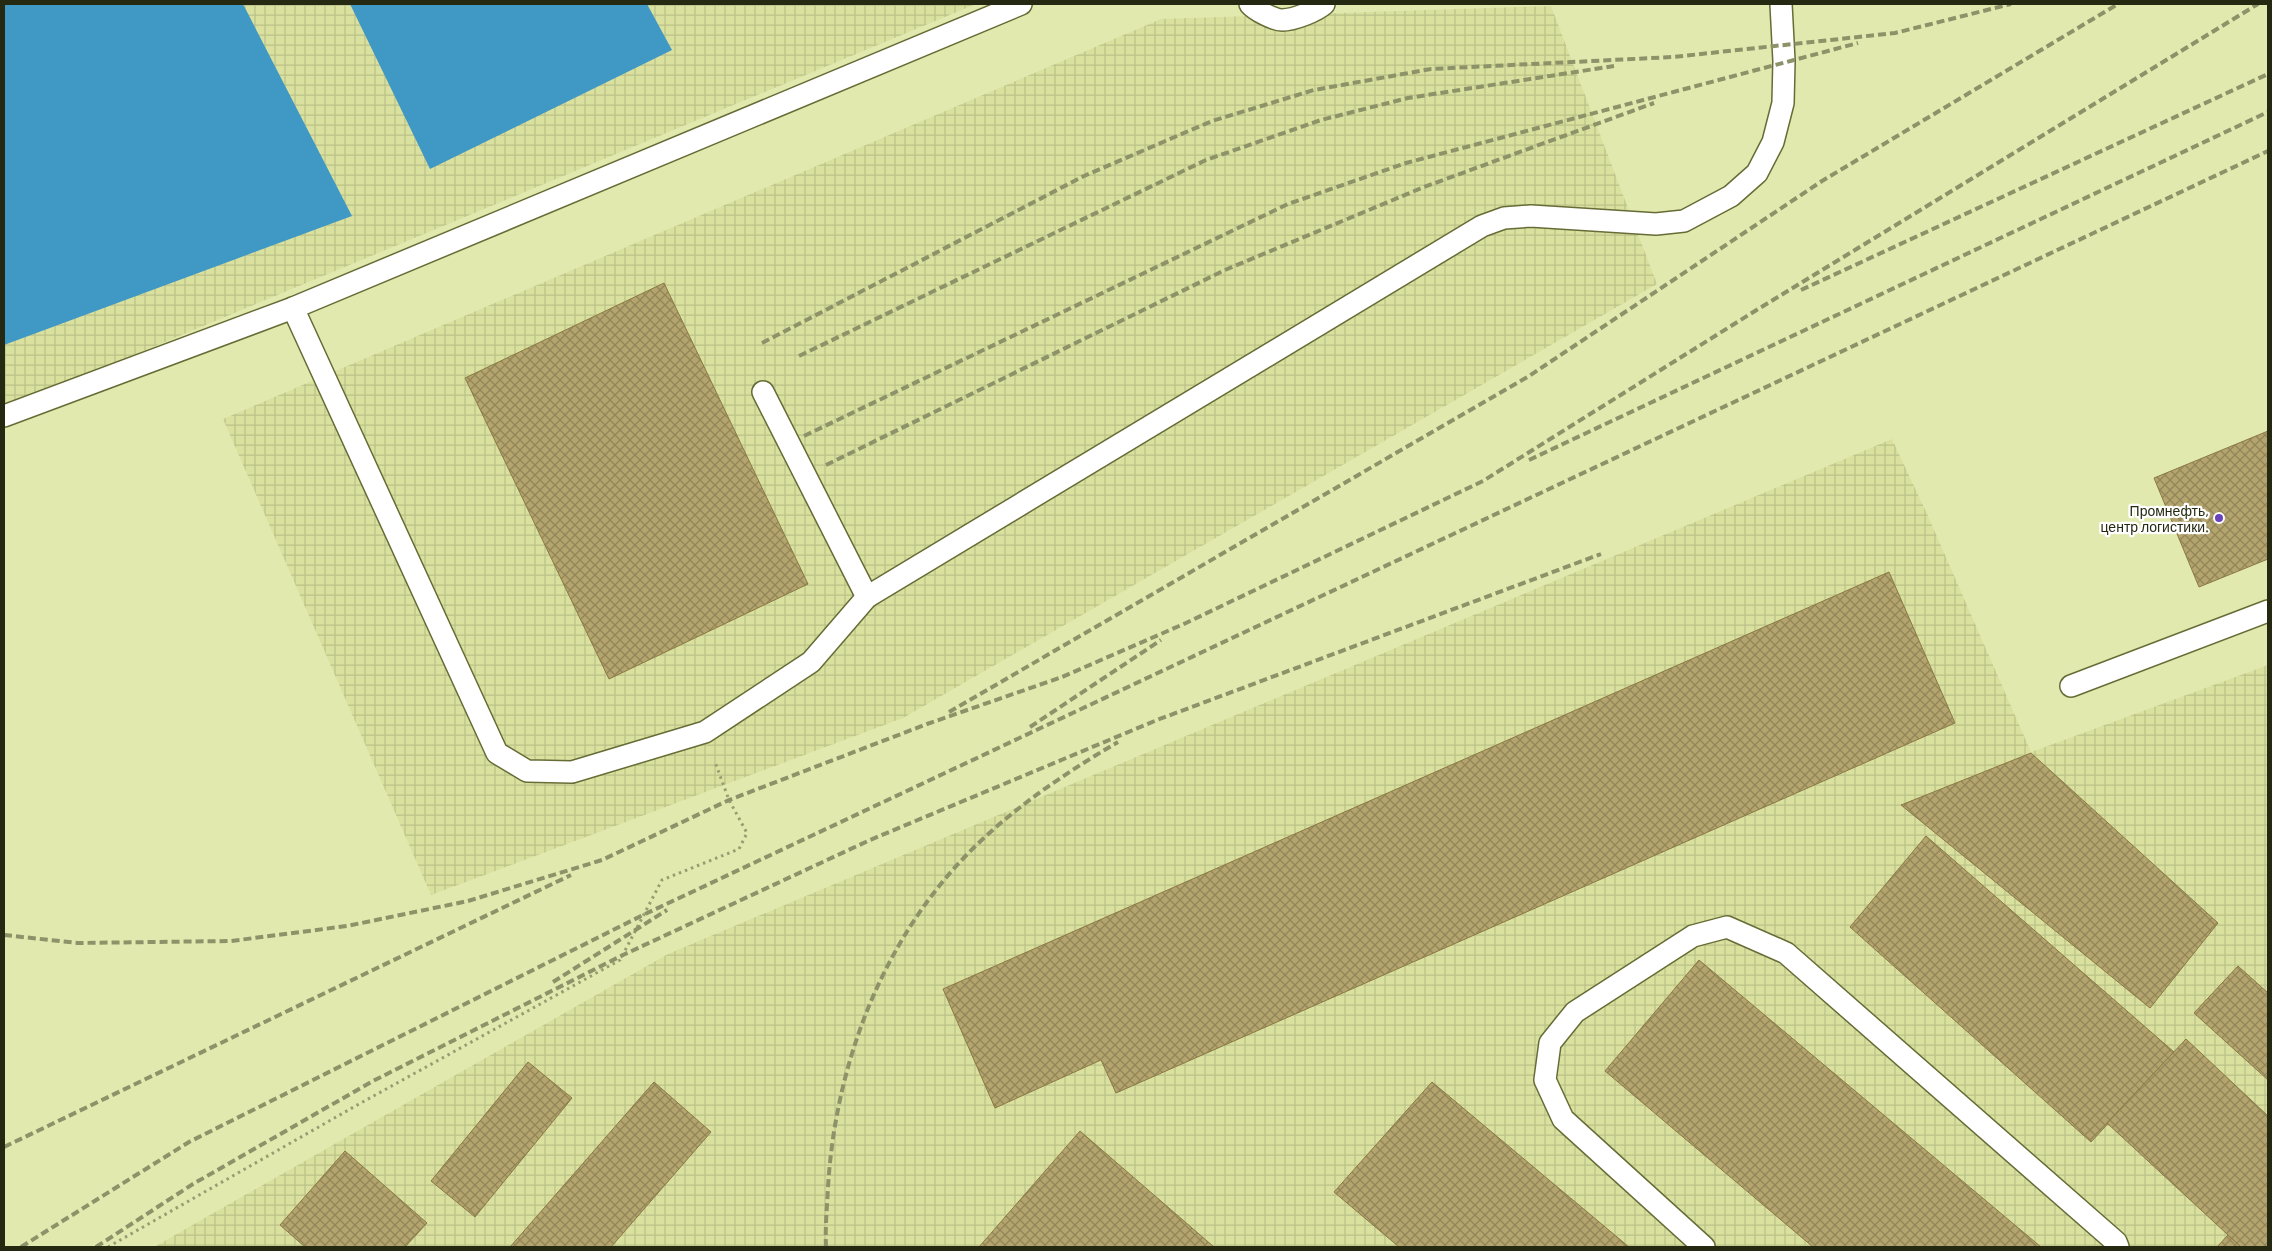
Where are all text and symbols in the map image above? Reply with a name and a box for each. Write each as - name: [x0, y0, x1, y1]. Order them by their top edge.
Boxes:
- place label: Промнефть, центр логистики.: [2101, 502, 2209, 535]
- marker: Промнефть, центр логистики.: [2213, 512, 2225, 524]

